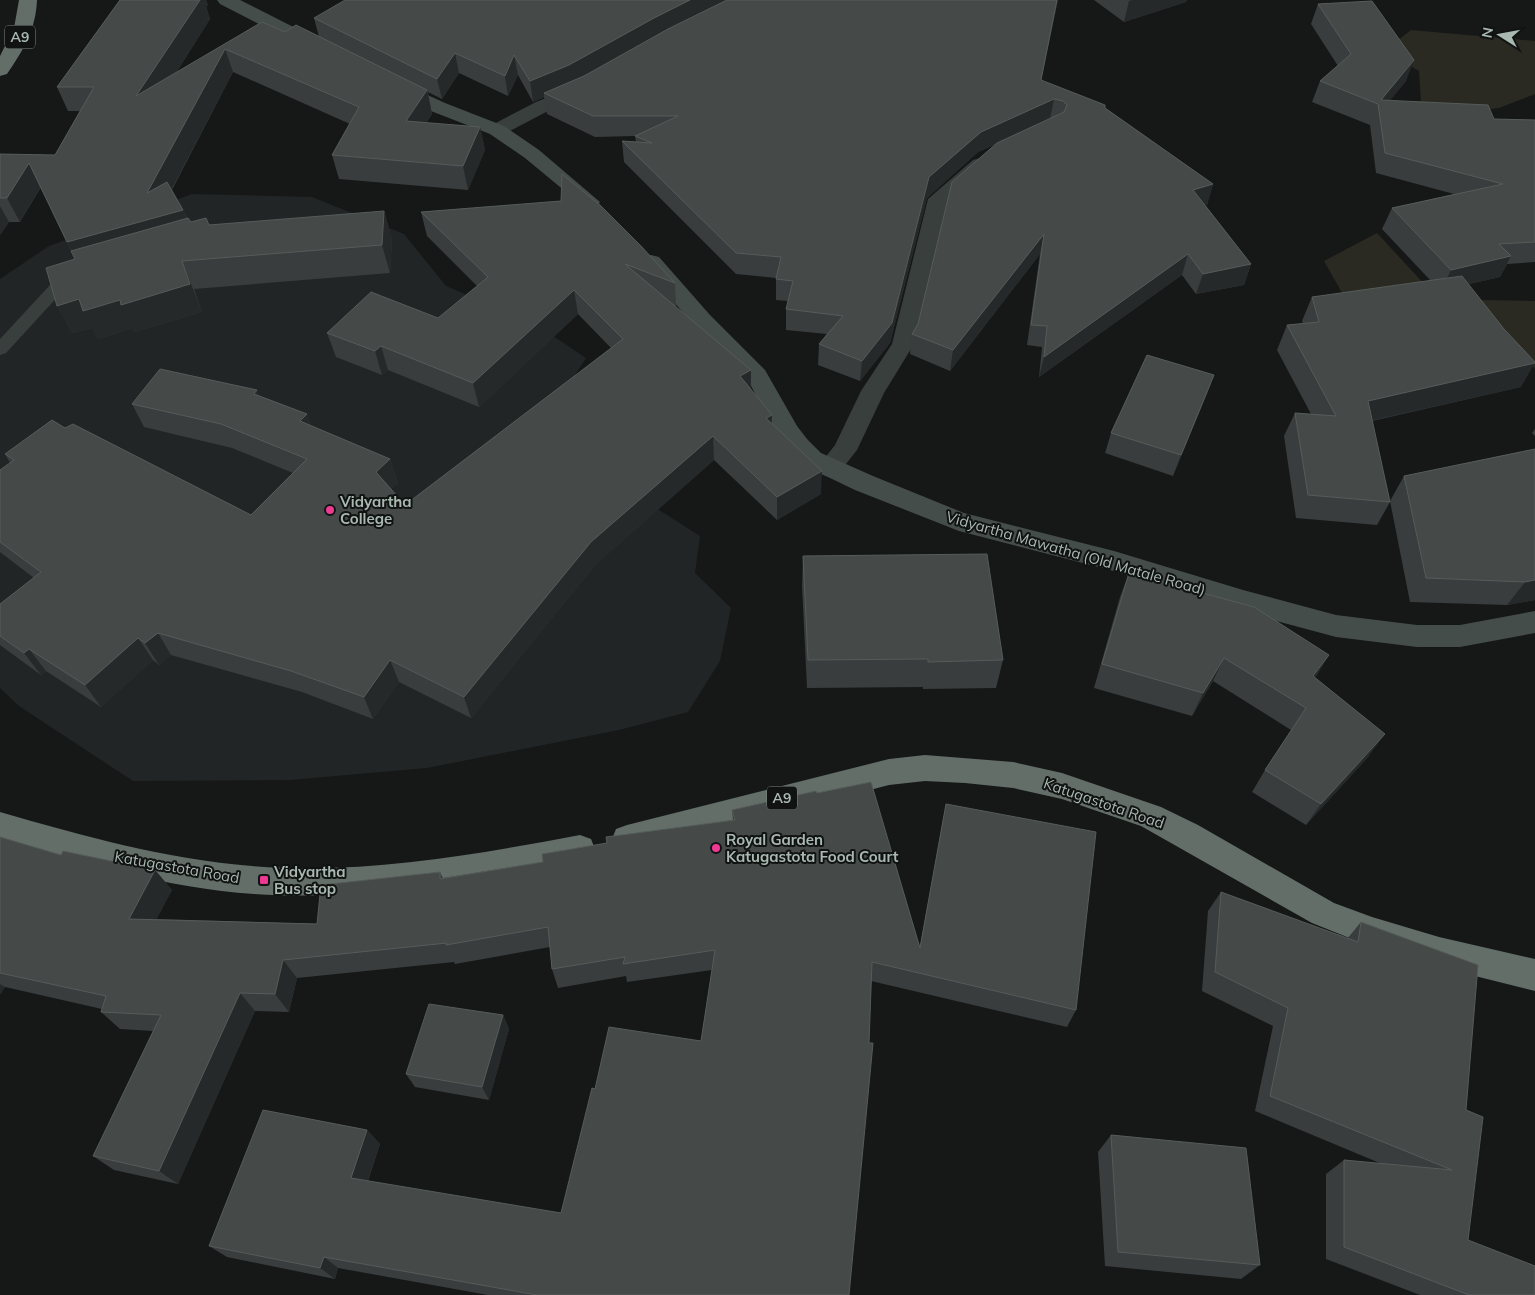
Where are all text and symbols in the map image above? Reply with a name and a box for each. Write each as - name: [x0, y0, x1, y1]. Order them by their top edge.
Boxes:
- north arrow: [1475, 10, 1525, 60]
- road number: A9: [5, 26, 35, 48]
- text: N: [1477, 26, 1497, 39]
- place label: Vidyartha College: [339, 492, 412, 528]
- marker: Vidyartha College: [324, 504, 336, 516]
- street label: Vidyartha Mawatha (Old Matale Road): [944, 507, 1208, 599]
- street label: Katugastota Road: [1041, 773, 1167, 833]
- road number: A9: [767, 786, 797, 810]
- place label: Royal Garden Katugastota Food Court: [726, 830, 899, 866]
- marker: Royal Garden Katugastota Food Court: [710, 842, 722, 854]
- street label: Katugastota Road: [113, 847, 241, 887]
- place label: Vidyartha Bus stop: [273, 862, 346, 898]
- marker: Vidyartha Bus stop: [258, 874, 270, 886]

